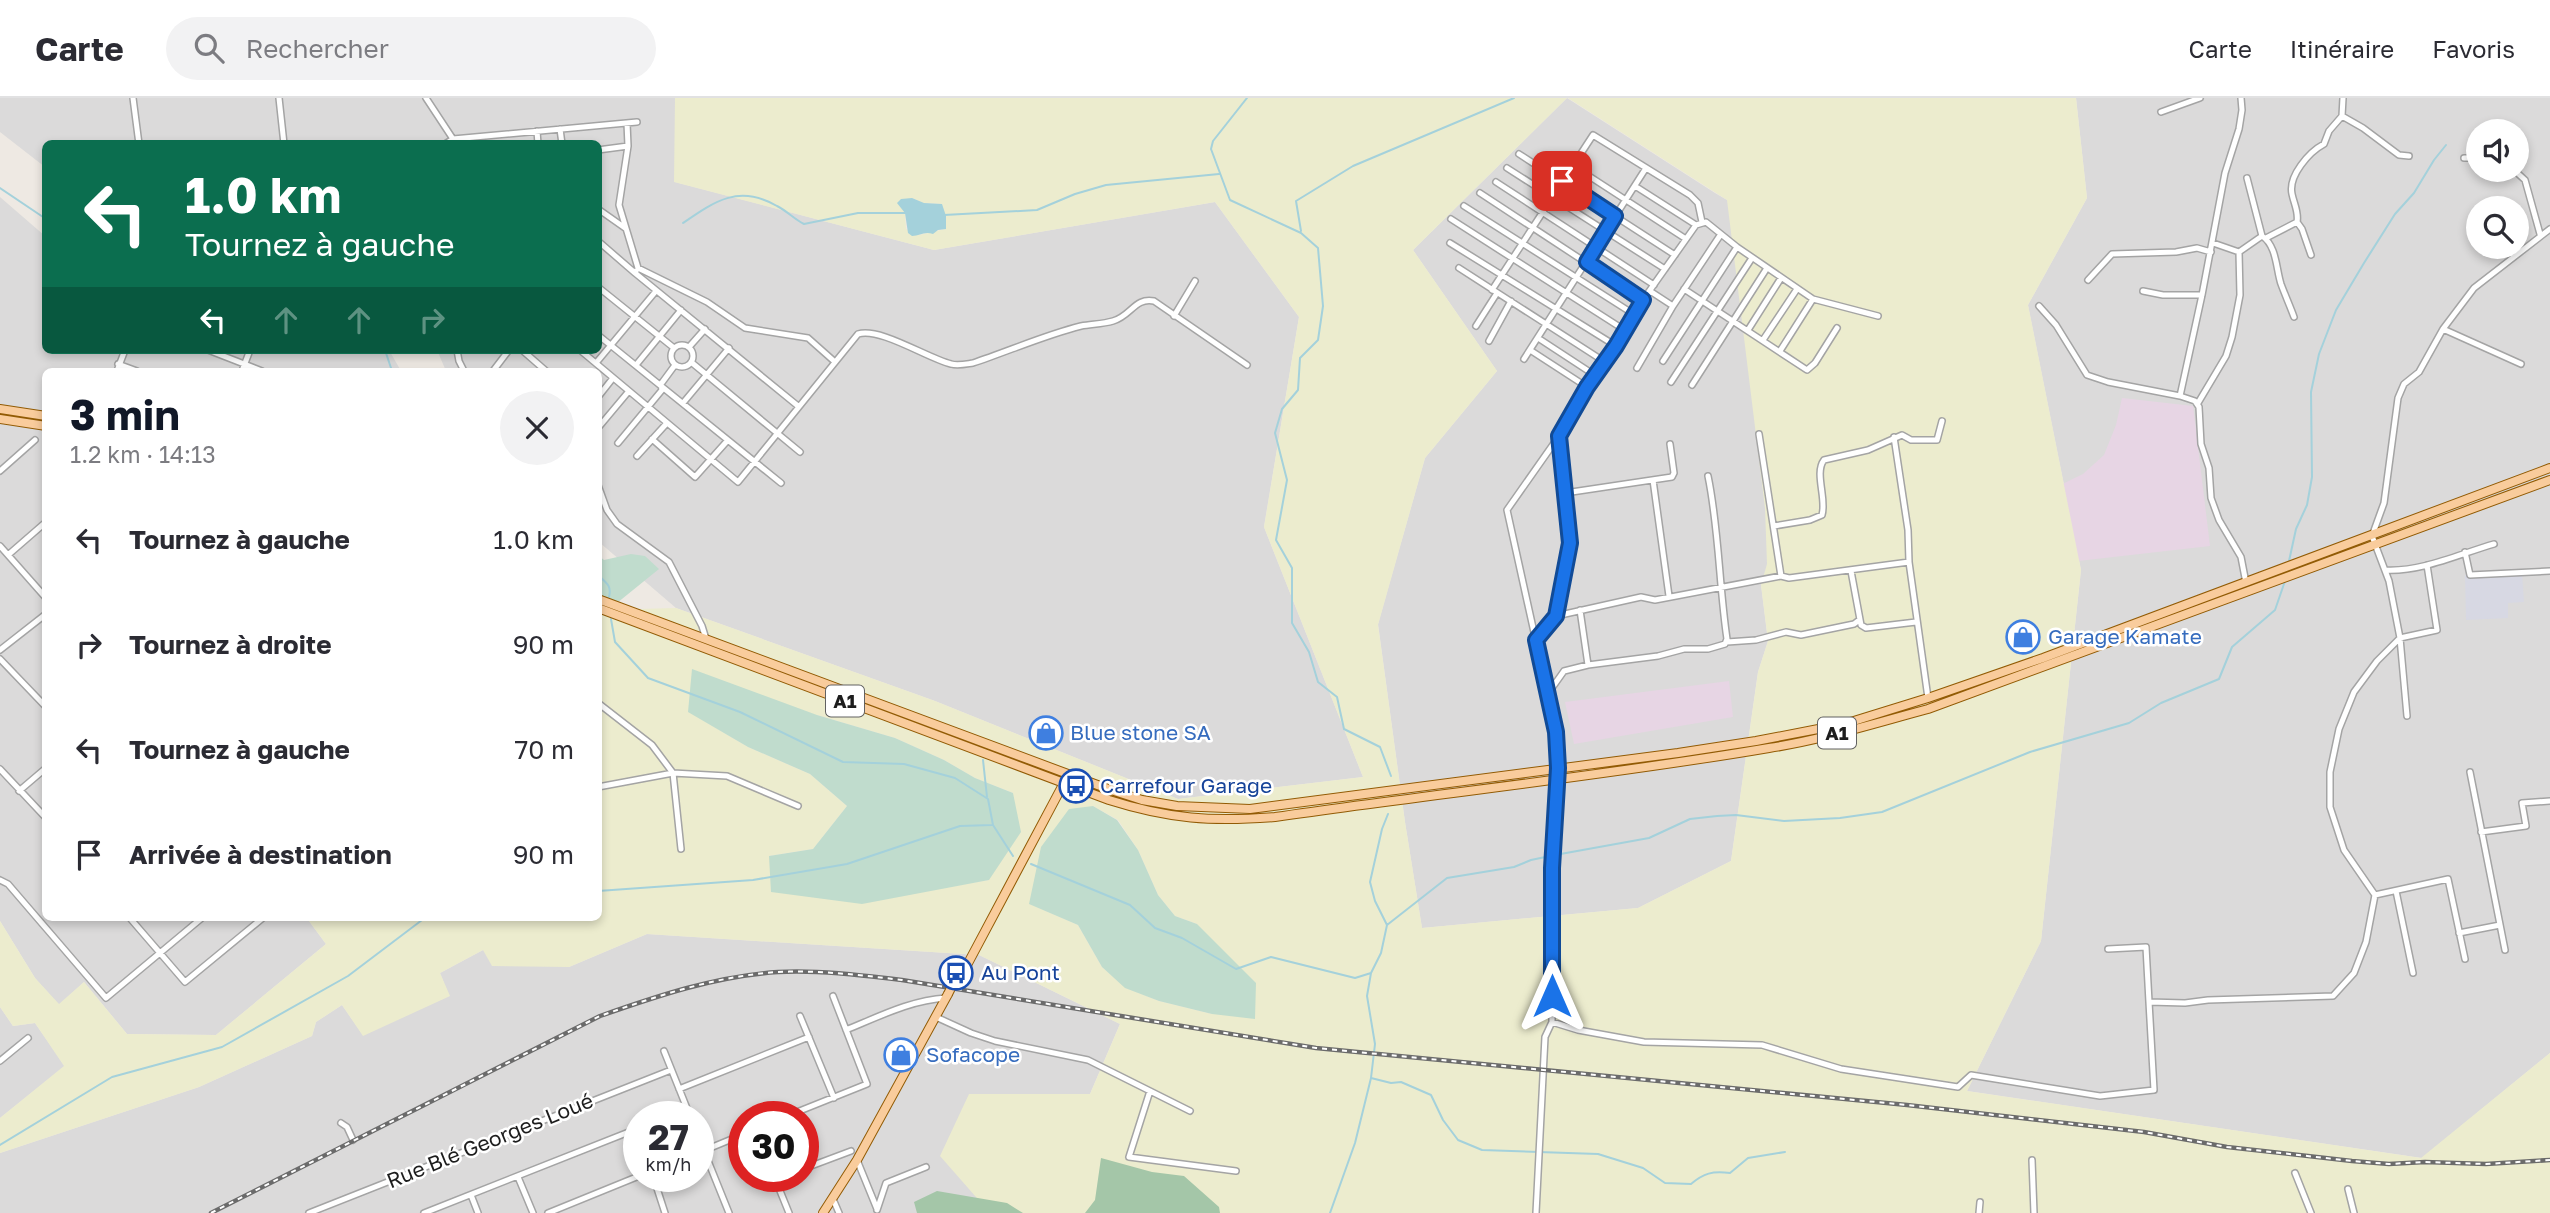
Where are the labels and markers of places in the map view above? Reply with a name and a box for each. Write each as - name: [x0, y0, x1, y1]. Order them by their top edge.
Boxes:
- pin: [1532, 151, 1592, 211]
- shop icon: Garage Kamate: [2004, 618, 2042, 656]
- place label: Garage Kamate: [2048, 623, 2202, 649]
- shop icon: Blue stone SA: [1027, 714, 1065, 752]
- place label: Blue stone SA: [1070, 719, 1211, 745]
- bus stop icon: Carrefour Garage: [1057, 767, 1095, 805]
- place label: Carrefour Garage: [1100, 772, 1272, 798]
- bus stop icon: Au Pont: [937, 954, 975, 992]
- place label: Au Pont: [981, 959, 1060, 985]
- shop icon: Sofacope: [882, 1036, 920, 1074]
- place label: Sofacope: [926, 1041, 1020, 1067]

